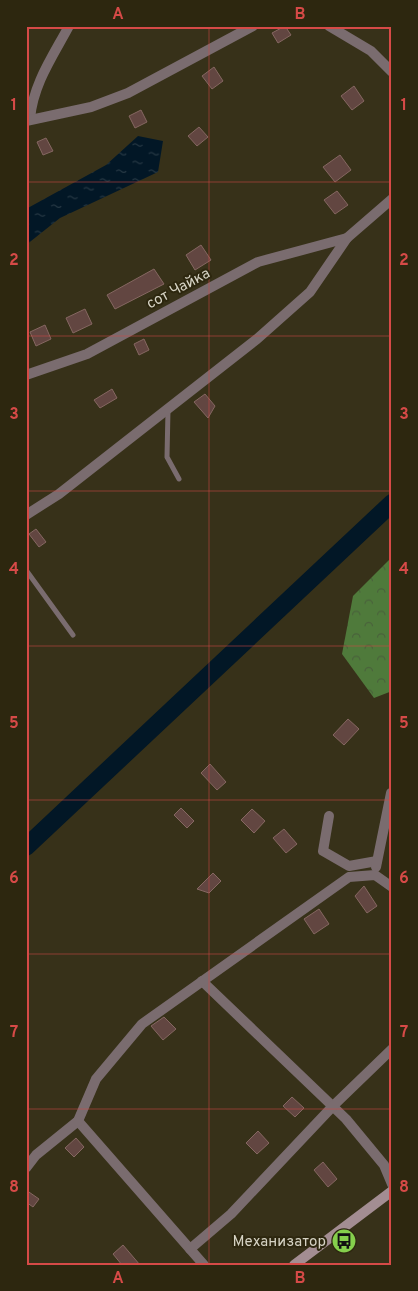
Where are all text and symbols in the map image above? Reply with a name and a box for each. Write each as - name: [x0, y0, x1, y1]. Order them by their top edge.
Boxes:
- text: A: [112, 5, 124, 25]
- text: B: [294, 5, 306, 25]
- text: 1: [11, 96, 17, 116]
- text: 1: [401, 96, 407, 116]
- text: 2: [9, 251, 19, 271]
- text: 2: [399, 251, 409, 271]
- street label: сот Чайка: [144, 265, 214, 314]
- text: 3: [9, 405, 19, 425]
- text: 3: [399, 405, 409, 425]
- text: 4: [9, 560, 19, 580]
- text: 4: [399, 560, 409, 580]
- text: 5: [9, 714, 19, 734]
- text: 5: [399, 714, 409, 734]
- text: 6: [9, 869, 19, 889]
- text: 6: [399, 869, 409, 889]
- text: 7: [10, 1023, 18, 1043]
- text: 7: [400, 1023, 408, 1043]
- text: 8: [9, 1178, 19, 1198]
- text: 8: [399, 1178, 409, 1198]
- bus stop icon: Механизатор: [331, 1228, 357, 1254]
- place label: Механизатор: [233, 1233, 326, 1252]
- text: A: [112, 1269, 124, 1289]
- text: B: [294, 1269, 306, 1289]

